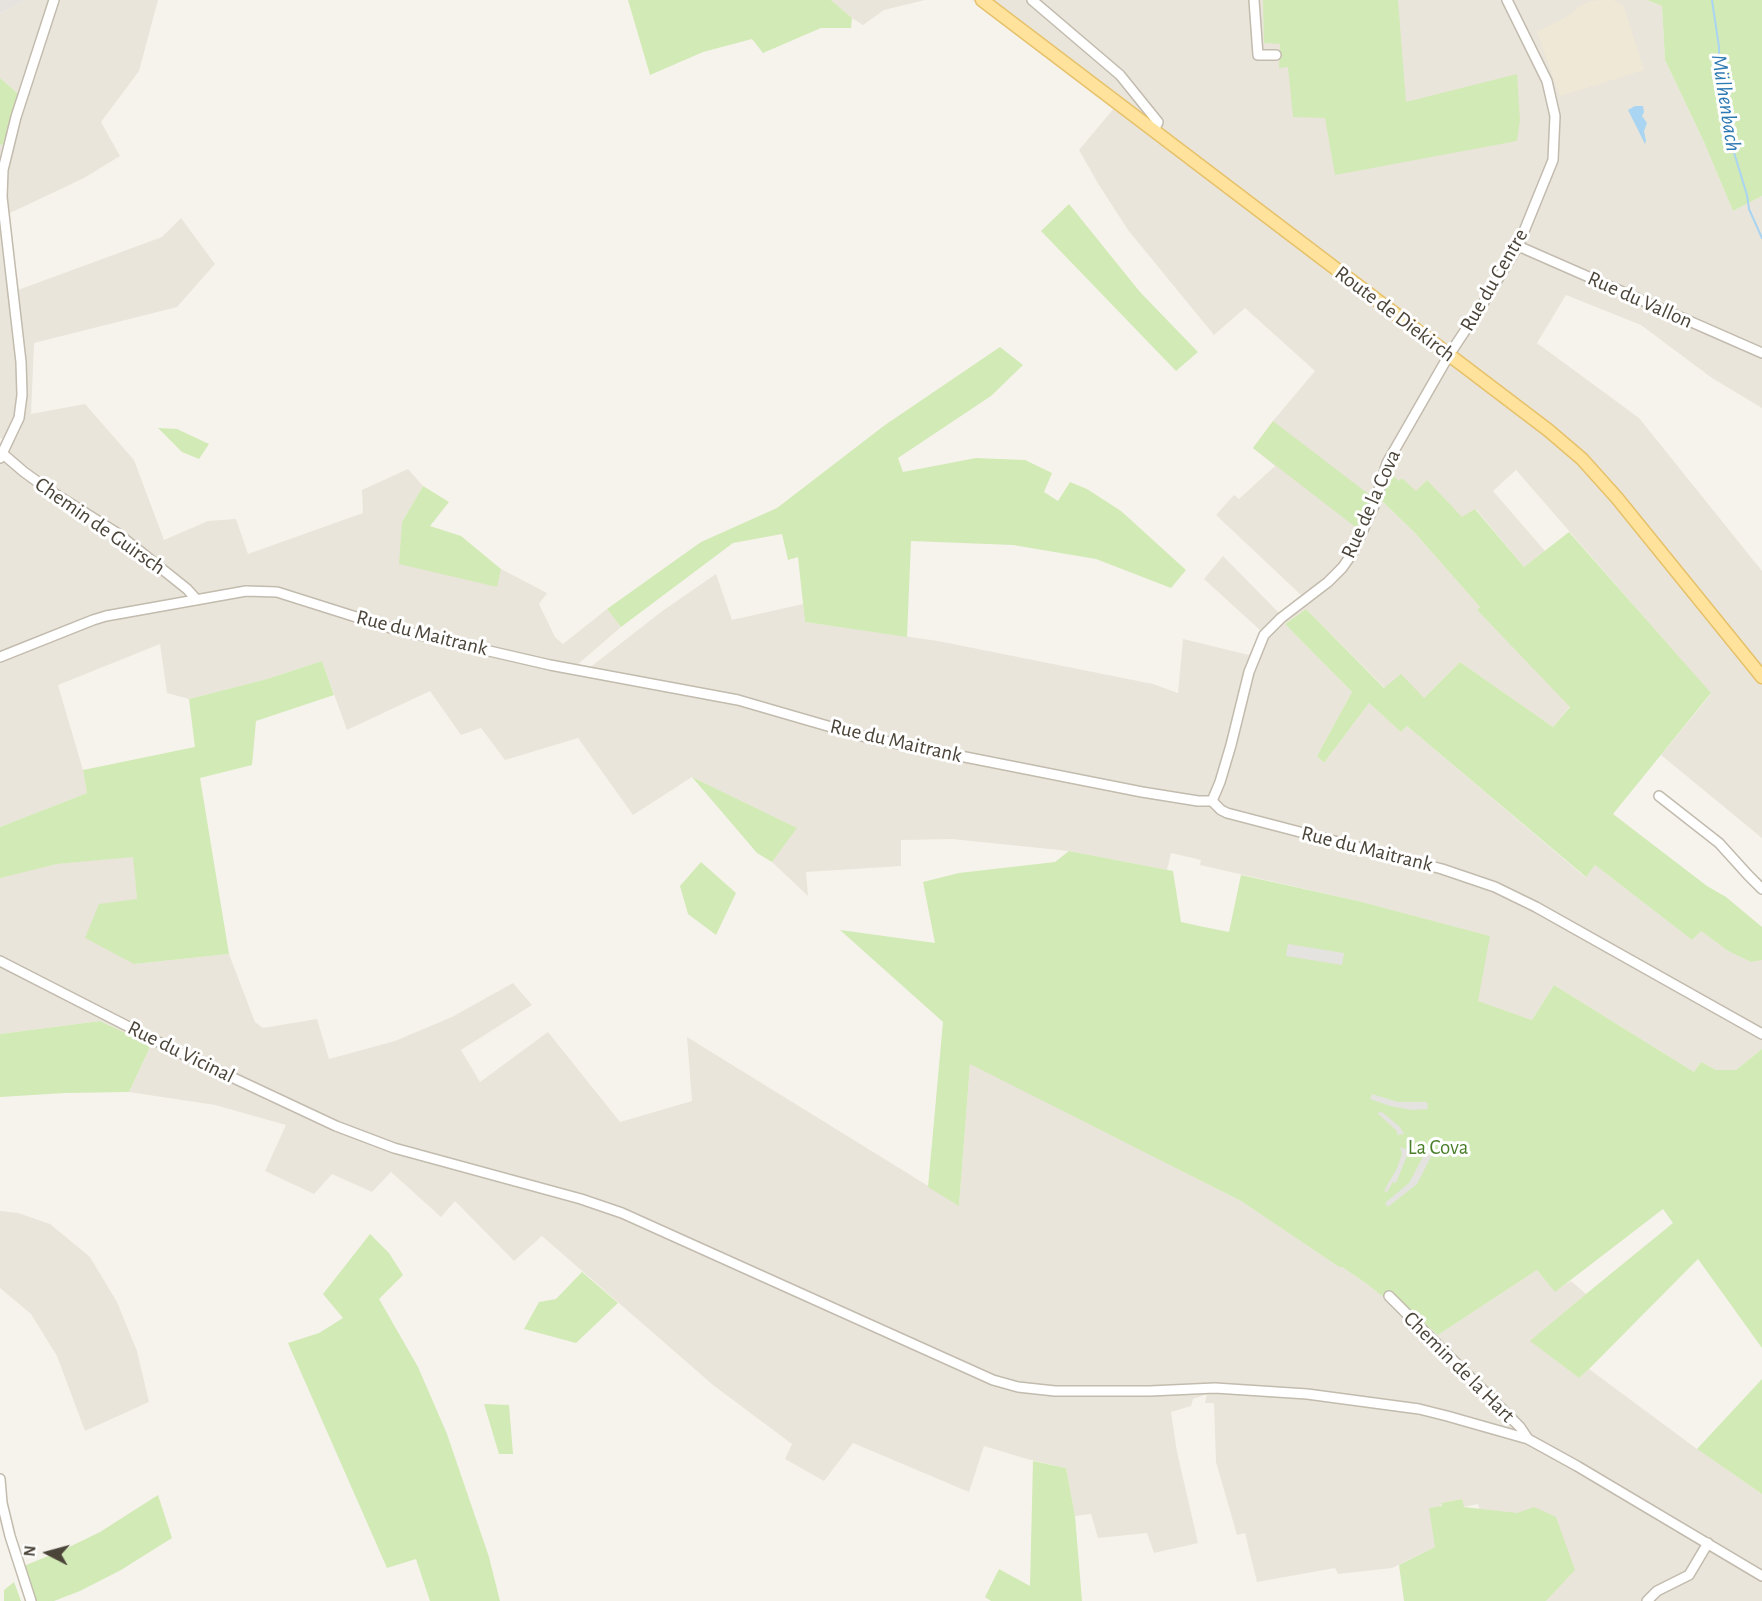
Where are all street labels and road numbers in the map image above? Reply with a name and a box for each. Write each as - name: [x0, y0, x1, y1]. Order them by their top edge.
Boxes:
- street label: Rue du Centre: [1455, 224, 1533, 336]
- street label: Route de Diekirch: [1330, 261, 1460, 367]
- street label: Rue du Vallon: [1584, 266, 1696, 334]
- street label: Rue de la Cova: [1336, 446, 1406, 562]
- street label: Chemin de Guirsch: [30, 472, 170, 580]
- street label: Rue du Maitrank: [354, 605, 490, 661]
- street label: Rue du Maitrank: [828, 714, 964, 768]
- street label: Rue du Maitrank: [1299, 821, 1435, 877]
- street label: Rue du Vicinal: [123, 1015, 239, 1089]
- street label: Chemin de la Hart: [1398, 1306, 1520, 1428]

